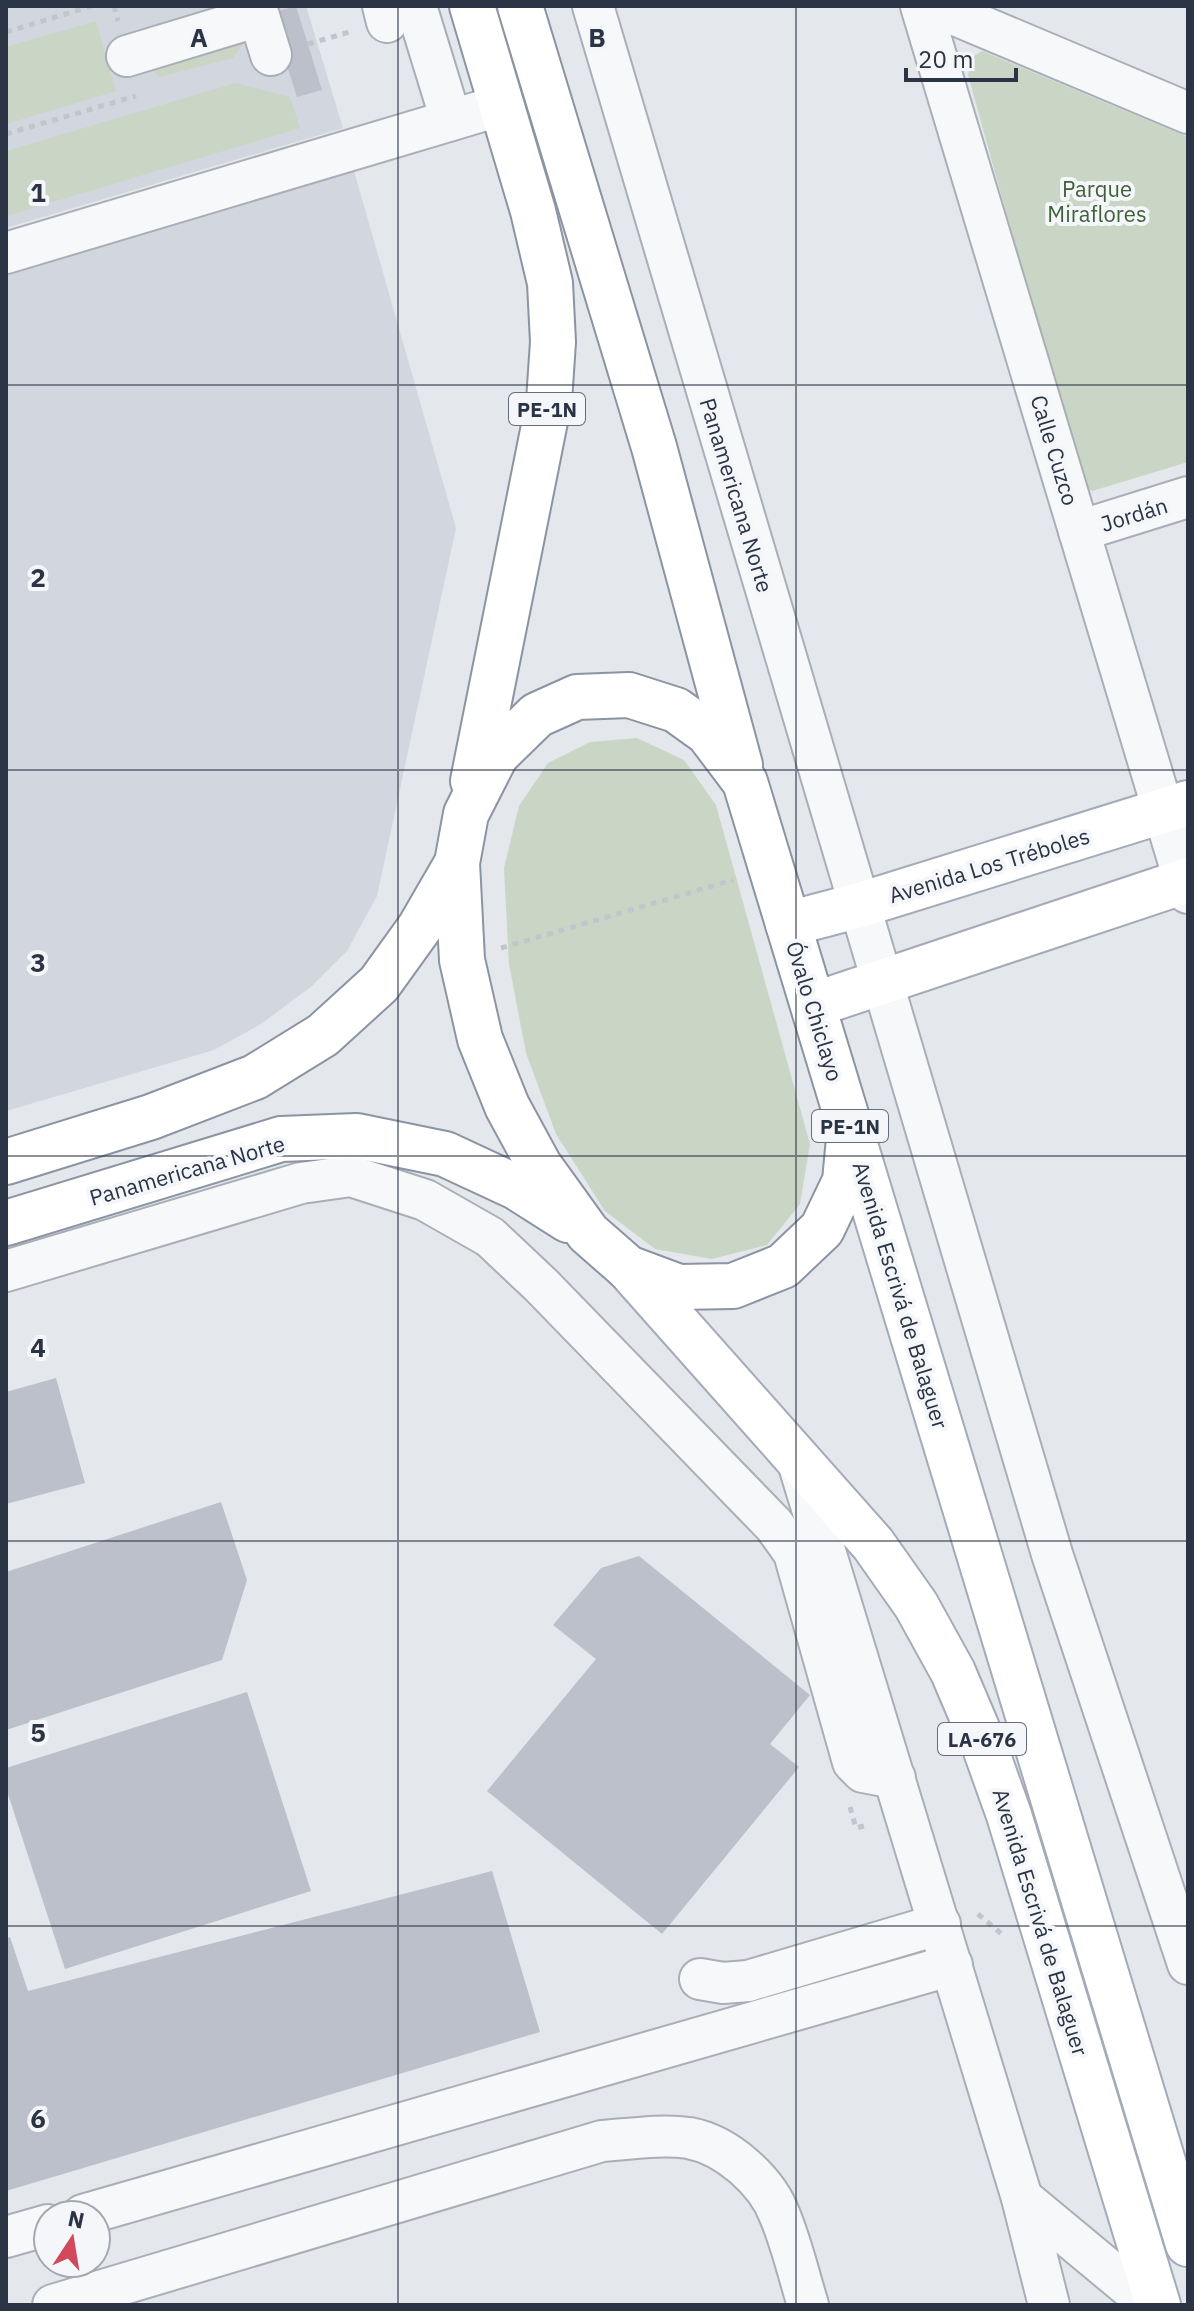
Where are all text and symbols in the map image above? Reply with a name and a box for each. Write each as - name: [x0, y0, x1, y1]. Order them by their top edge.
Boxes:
- text: A: [190, 20, 208, 54]
- text: B: [588, 20, 606, 54]
- scale bar: [906, 32, 1016, 82]
- text: 20 m: [918, 43, 973, 75]
- park label: Parque Miraflores: [1047, 174, 1147, 228]
- text: 1: [30, 175, 46, 209]
- street label: Calle Cuzco: [1024, 391, 1086, 509]
- road number: PE-1N: [509, 393, 585, 425]
- street label: Panamericana Norte: [694, 394, 780, 596]
- street label: Jordán: [1097, 490, 1171, 538]
- text: 2: [30, 560, 46, 594]
- street label: Avenida Los Tréboles: [885, 821, 1093, 909]
- street label: Óvalo Chiclayo: [780, 937, 850, 1085]
- text: 3: [30, 945, 46, 979]
- road number: PE-1N: [812, 1110, 888, 1142]
- street label: Panamericana Norte: [86, 1128, 288, 1212]
- street label: Avenida Escrivá de Balaguer: [847, 1158, 955, 1432]
- text: 4: [30, 1330, 46, 1364]
- text: 5: [30, 1715, 46, 1749]
- road number: LA-676: [938, 1723, 1026, 1755]
- street label: Avenida Escrivá de Balaguer: [987, 1785, 1095, 2059]
- text: 6: [30, 2101, 46, 2135]
- north arrow: [32, 2199, 112, 2279]
- text: N: [65, 2203, 87, 2235]

